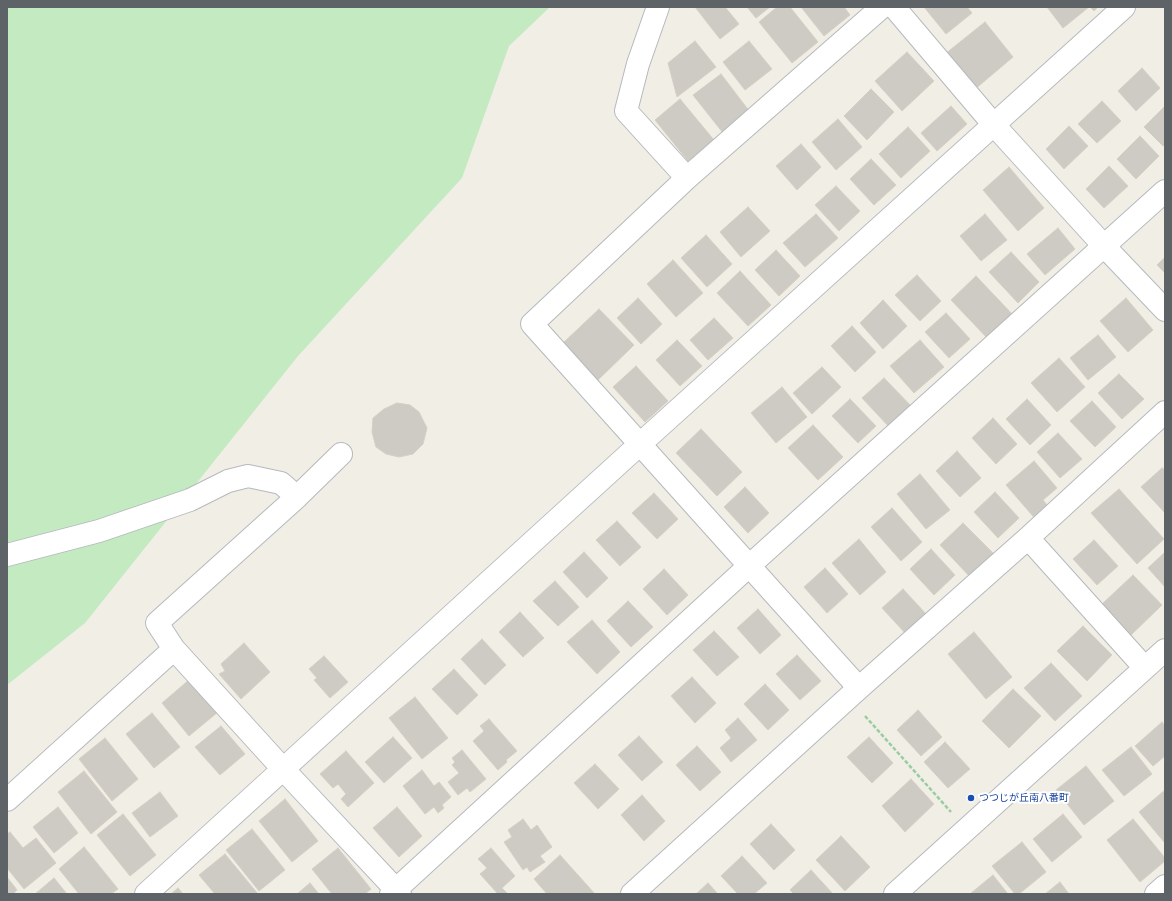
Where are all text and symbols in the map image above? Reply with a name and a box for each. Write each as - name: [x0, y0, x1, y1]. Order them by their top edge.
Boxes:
- place label: つつじが丘南八番町: [979, 792, 1069, 804]
- marker: つつじが丘南八番町: [966, 793, 976, 803]

